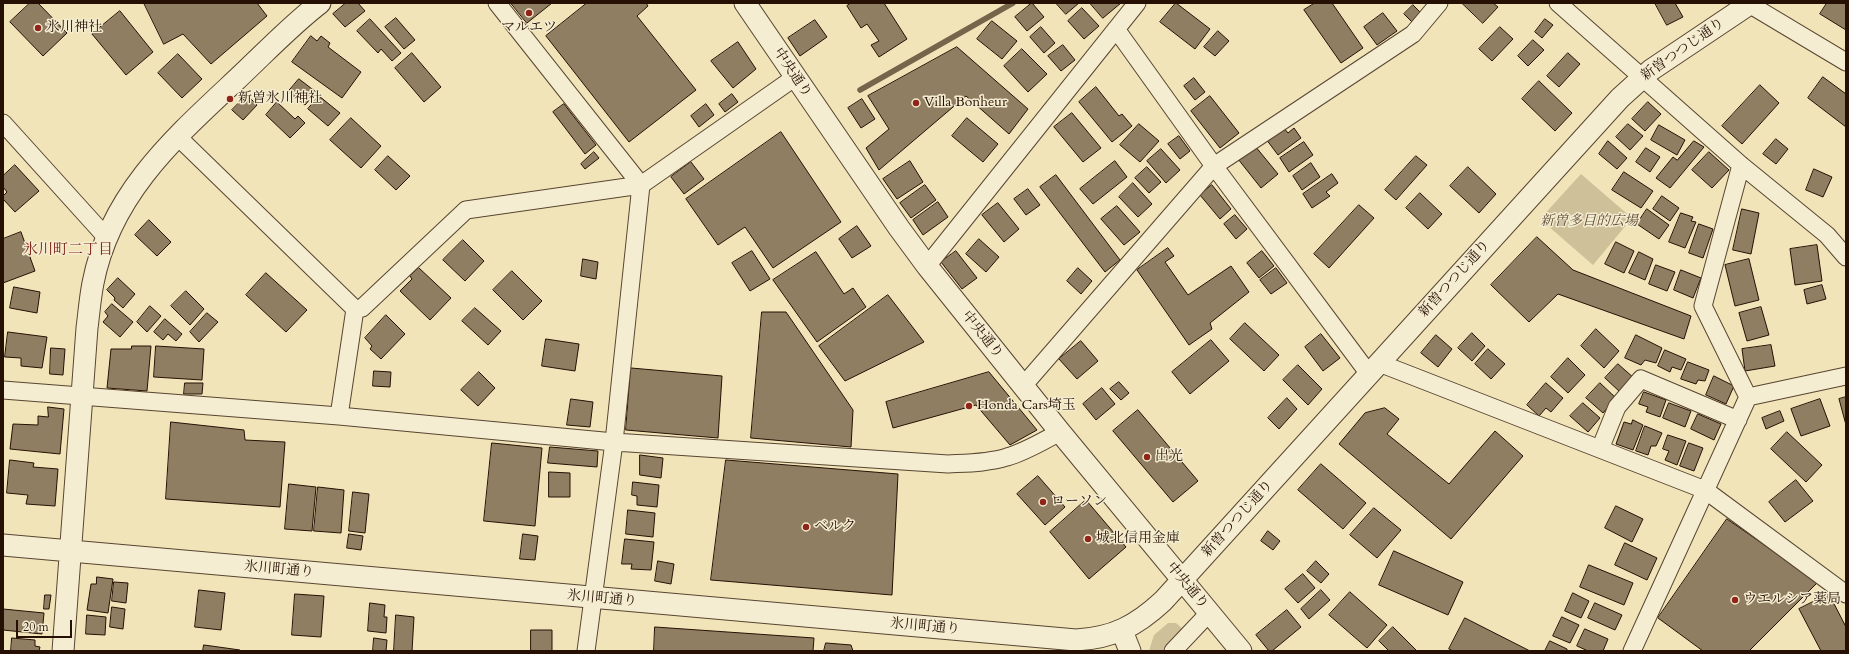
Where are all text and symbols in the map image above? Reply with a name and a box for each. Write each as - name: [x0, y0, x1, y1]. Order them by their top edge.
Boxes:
- marker: マルエツ: [524, 8, 534, 18]
- street label: 新曽つつじ通り: [1638, 15, 1728, 85]
- place label: 氷川神社: [46, 20, 102, 36]
- place label: マルエツ: [501, 20, 557, 36]
- marker: 氷川神社: [33, 23, 43, 33]
- street label: 中央通り: [769, 45, 815, 101]
- place label: 新曽氷川神社: [238, 91, 322, 107]
- marker: 新曽氷川神社: [225, 94, 235, 104]
- place label: Villa Bonheur: [924, 95, 1007, 111]
- marker: Villa Bonheur: [911, 98, 921, 108]
- park label: 新曽多目的広場: [1540, 214, 1638, 230]
- street label: 新曽つつじ通り: [1416, 237, 1494, 321]
- district label: 氷川町二丁目: [23, 242, 113, 260]
- street label: 中央通り: [958, 308, 1006, 362]
- place label: Honda Cars埼玉: [977, 398, 1076, 414]
- marker: Honda Cars埼玉: [964, 401, 974, 411]
- place label: 出光: [1155, 449, 1183, 465]
- marker: 出光: [1142, 452, 1152, 462]
- street label: 新曽つつじ通り: [1199, 477, 1277, 561]
- place label: ローソン: [1051, 494, 1107, 510]
- marker: ローソン: [1038, 497, 1048, 507]
- place label: ベルク: [814, 519, 856, 535]
- marker: ベルク: [801, 522, 811, 532]
- place label: 城北信用金庫: [1096, 531, 1180, 547]
- marker: 城北信用金庫: [1083, 534, 1093, 544]
- street label: 氷川町通り: [243, 559, 315, 581]
- street label: 中央通り: [1163, 559, 1211, 613]
- street label: 氷川町通り: [566, 588, 638, 610]
- place label: ウエルシア薬局: [1743, 592, 1841, 608]
- marker: ウエルシア薬局: [1730, 595, 1740, 605]
- scale bar: [18, 612, 74, 638]
- street label: 氷川町通り: [889, 616, 961, 638]
- text: 20 m: [23, 619, 49, 635]

